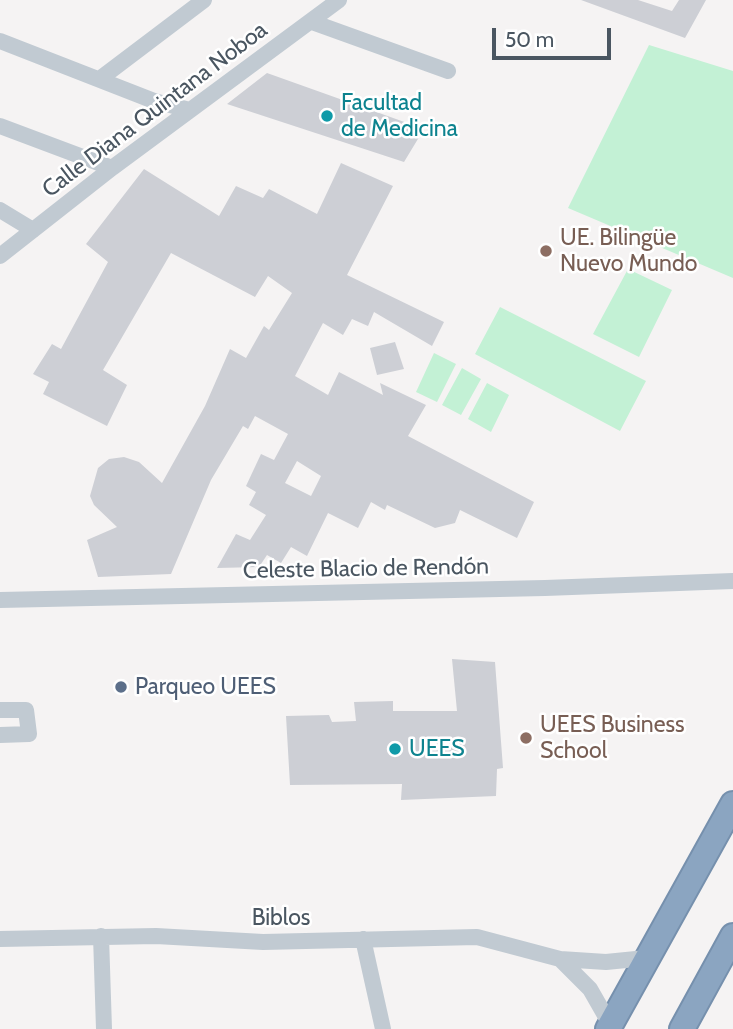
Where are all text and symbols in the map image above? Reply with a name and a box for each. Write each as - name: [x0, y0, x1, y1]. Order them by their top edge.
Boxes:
- scale bar: [495, 14, 614, 58]
- street label: Calle Diana Quintana Noboa: [37, 16, 273, 204]
- text: 50 m: [505, 27, 554, 52]
- place label: Facultad de Medicina: [341, 89, 458, 143]
- marker: Facultad de Medicina: [319, 108, 335, 124]
- place label: UE. Bilingüe Nuevo Mundo: [560, 224, 697, 278]
- marker: UE. Bilingüe Nuevo Mundo: [538, 243, 554, 259]
- street label: Celeste Blacio de Rendón: [243, 553, 489, 585]
- place label: Parqueo UEES: [135, 673, 276, 701]
- marker: Parqueo UEES: [113, 679, 129, 695]
- place label: UEES Business School: [540, 711, 684, 765]
- marker: UEES Business School: [518, 730, 534, 746]
- place label: UEES: [409, 735, 465, 763]
- marker: UEES: [387, 741, 403, 757]
- street label: Biblos: [252, 904, 310, 932]

